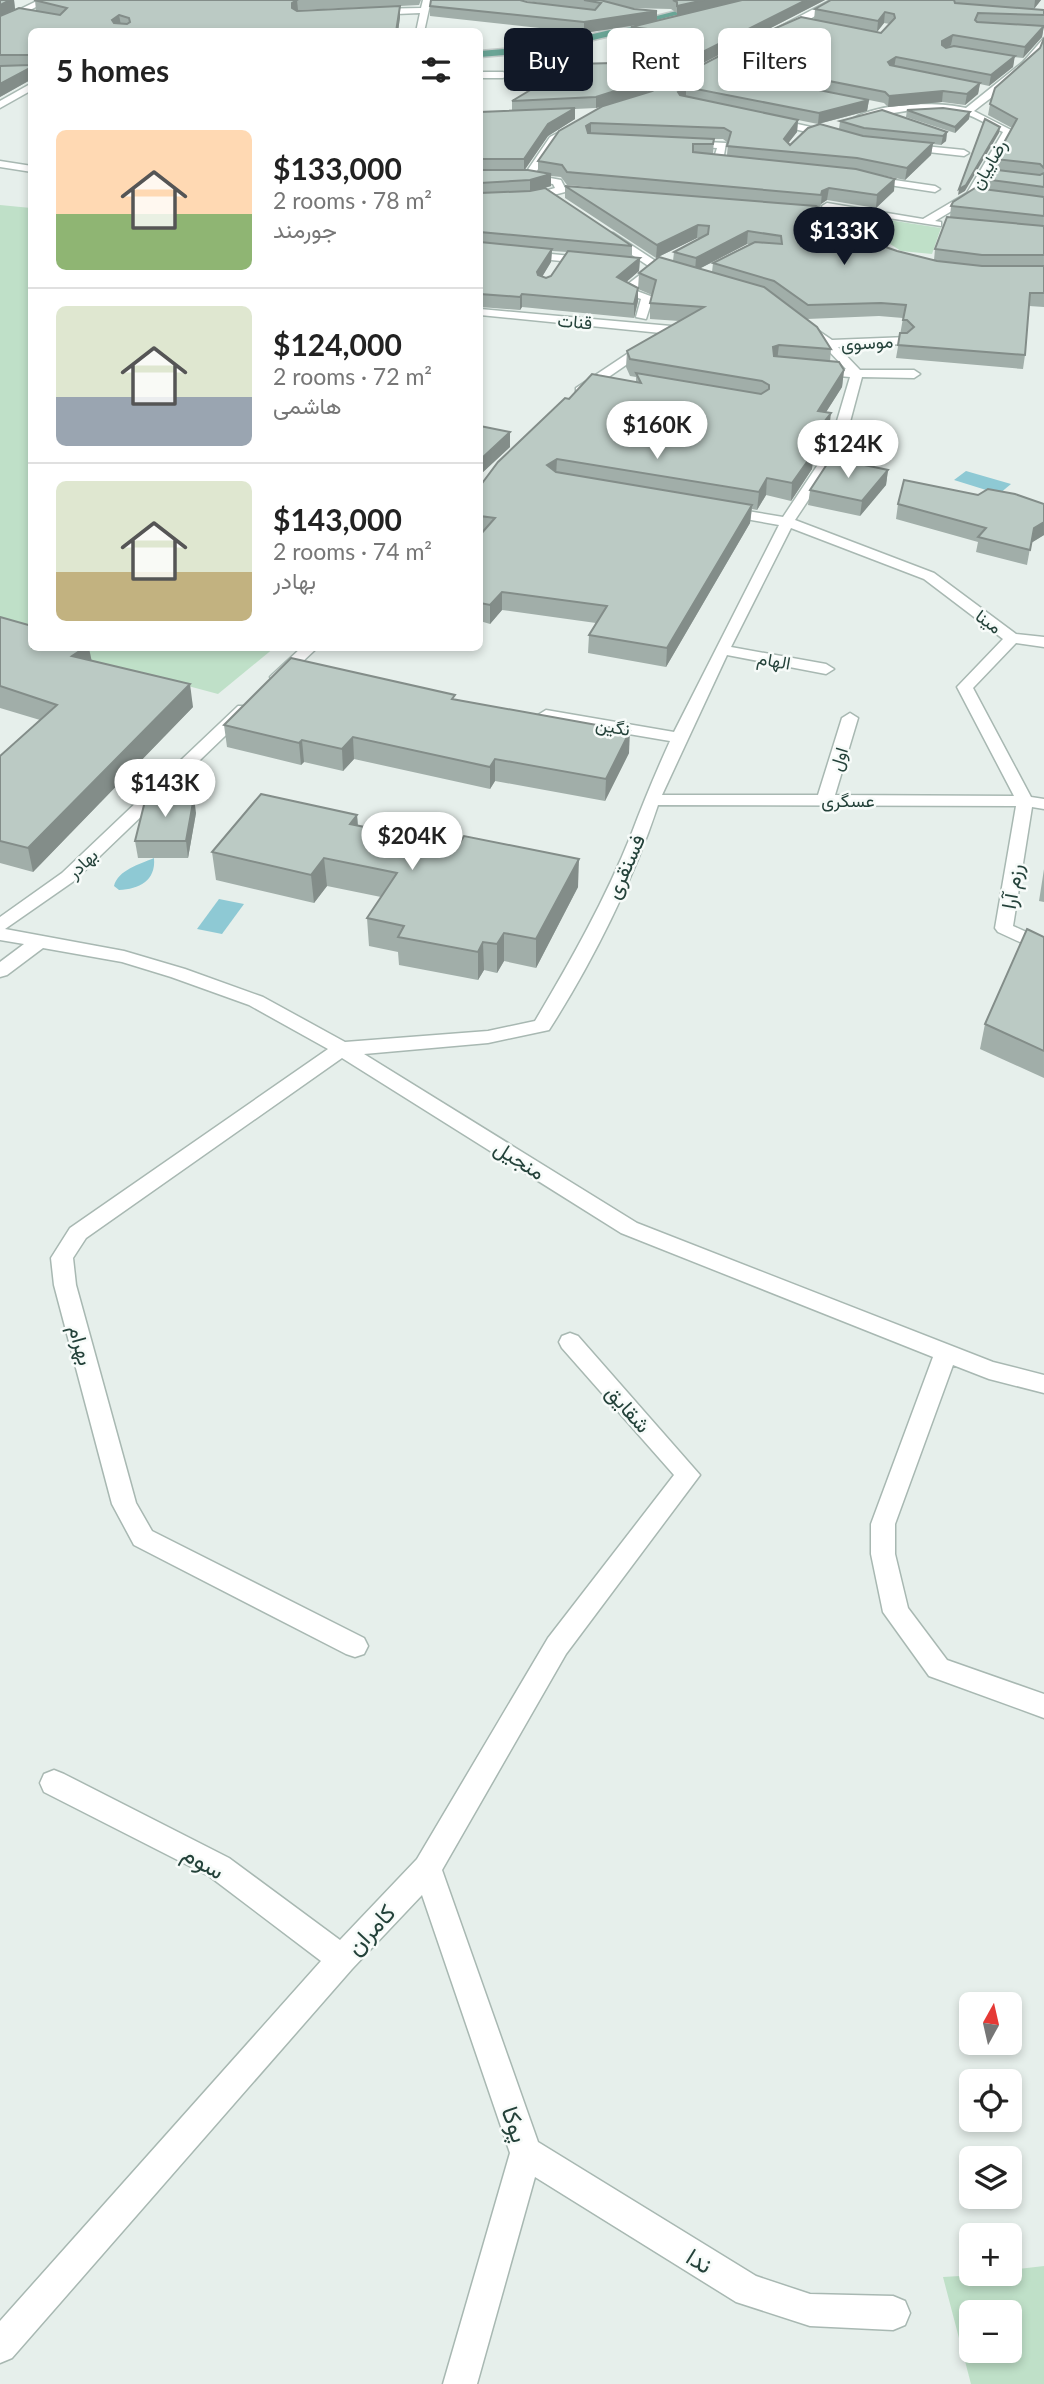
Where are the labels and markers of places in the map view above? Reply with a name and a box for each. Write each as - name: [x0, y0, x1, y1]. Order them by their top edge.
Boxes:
- pin: $133K: [795, 208, 893, 267]
- pin: $160K: [608, 402, 706, 461]
- pin: $124K: [799, 420, 897, 480]
- pin: $143K: [116, 760, 214, 819]
- pin: $204K: [363, 812, 461, 872]

